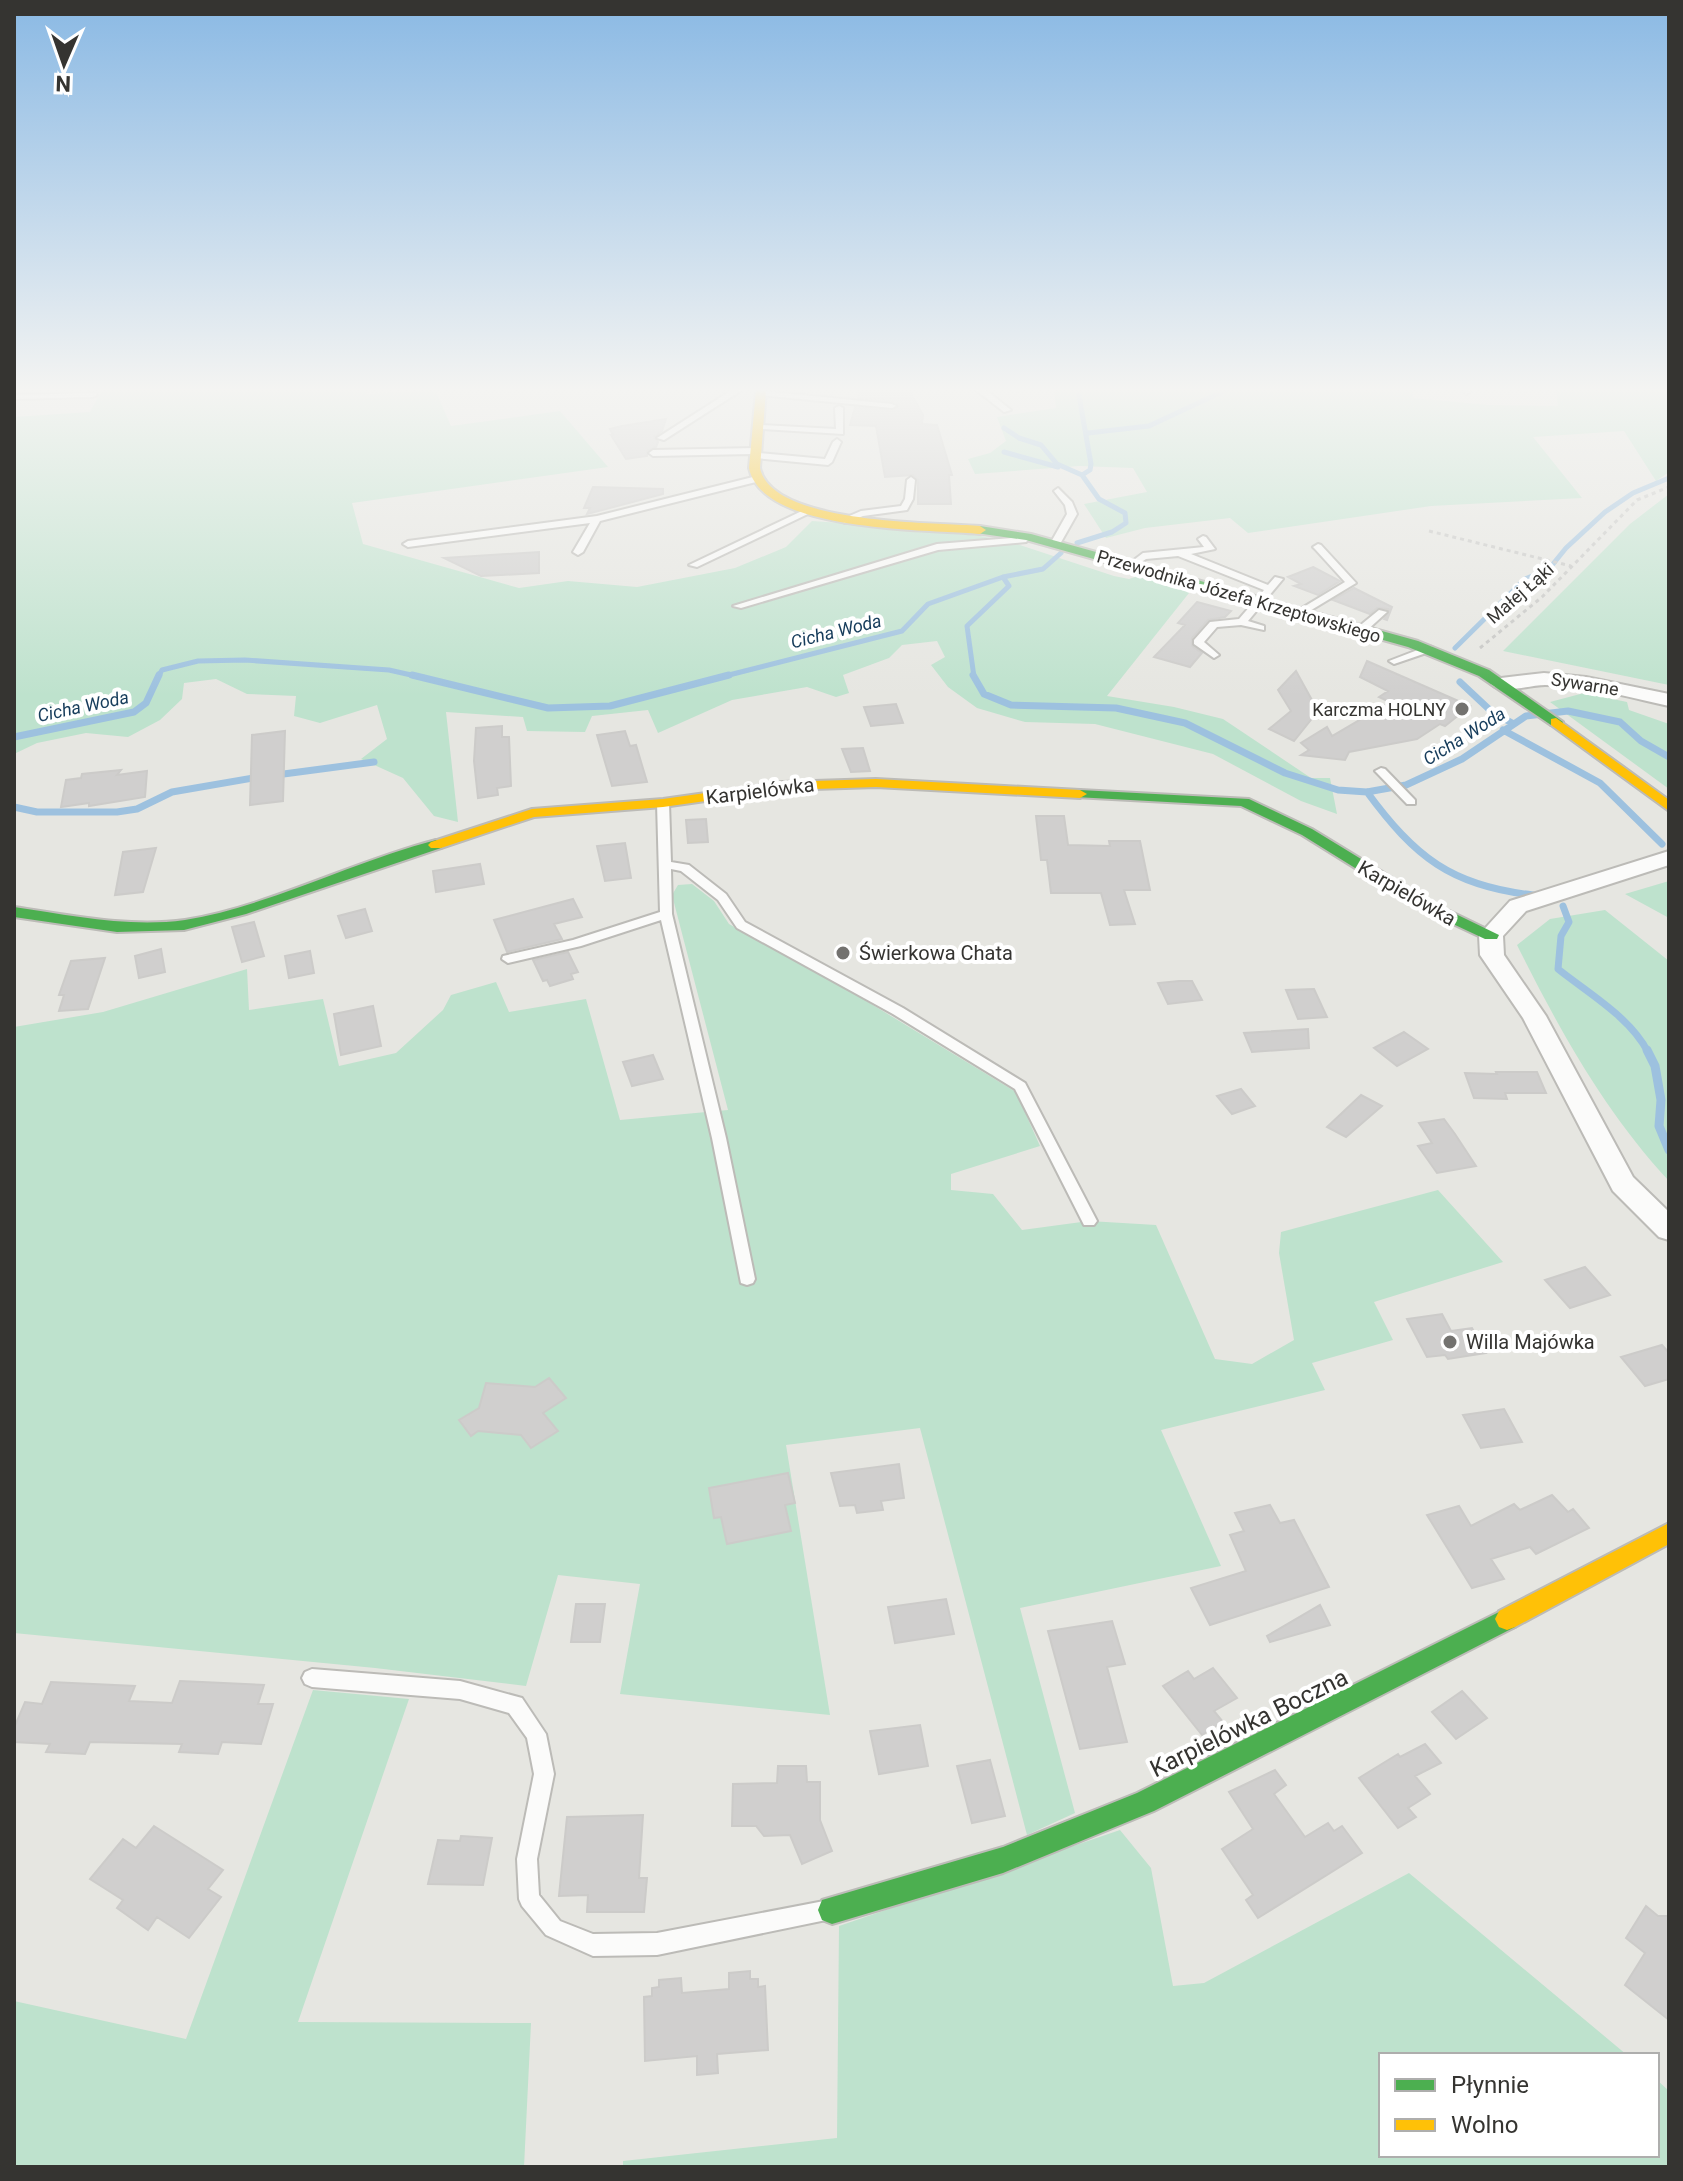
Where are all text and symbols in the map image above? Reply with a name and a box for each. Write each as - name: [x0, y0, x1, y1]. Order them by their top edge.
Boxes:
- north arrow: [24, 24, 104, 104]
- text: N: [55, 71, 72, 96]
- street label: Przewodnika Józefa Krzeptowskiego: [1095, 545, 1383, 647]
- street label: Małej Łąki: [1482, 558, 1558, 628]
- water label: Cicha Woda: [788, 610, 884, 652]
- street label: Sywarne: [1550, 668, 1620, 700]
- water label: Cicha Woda: [35, 686, 131, 726]
- place label: Karczma HOLNY: [1312, 699, 1446, 720]
- marker: Karczma HOLNY: [1453, 700, 1471, 718]
- water label: Cicha Woda: [1419, 703, 1509, 769]
- street label: Karpielówka: [704, 772, 816, 810]
- street label: Karpielówka: [1354, 855, 1460, 931]
- place label: Świerkowa Chata: [859, 941, 1013, 965]
- marker: Świerkowa Chata: [834, 944, 852, 962]
- place label: Willa Majówka: [1466, 1330, 1595, 1354]
- marker: Willa Majówka: [1441, 1333, 1459, 1351]
- street label: Karpielówka Boczna: [1146, 1663, 1352, 1783]
- legend: [1379, 2053, 1659, 2157]
- text: Płynnie: [1451, 2071, 1529, 2099]
- text: Wolno: [1451, 2111, 1518, 2139]

